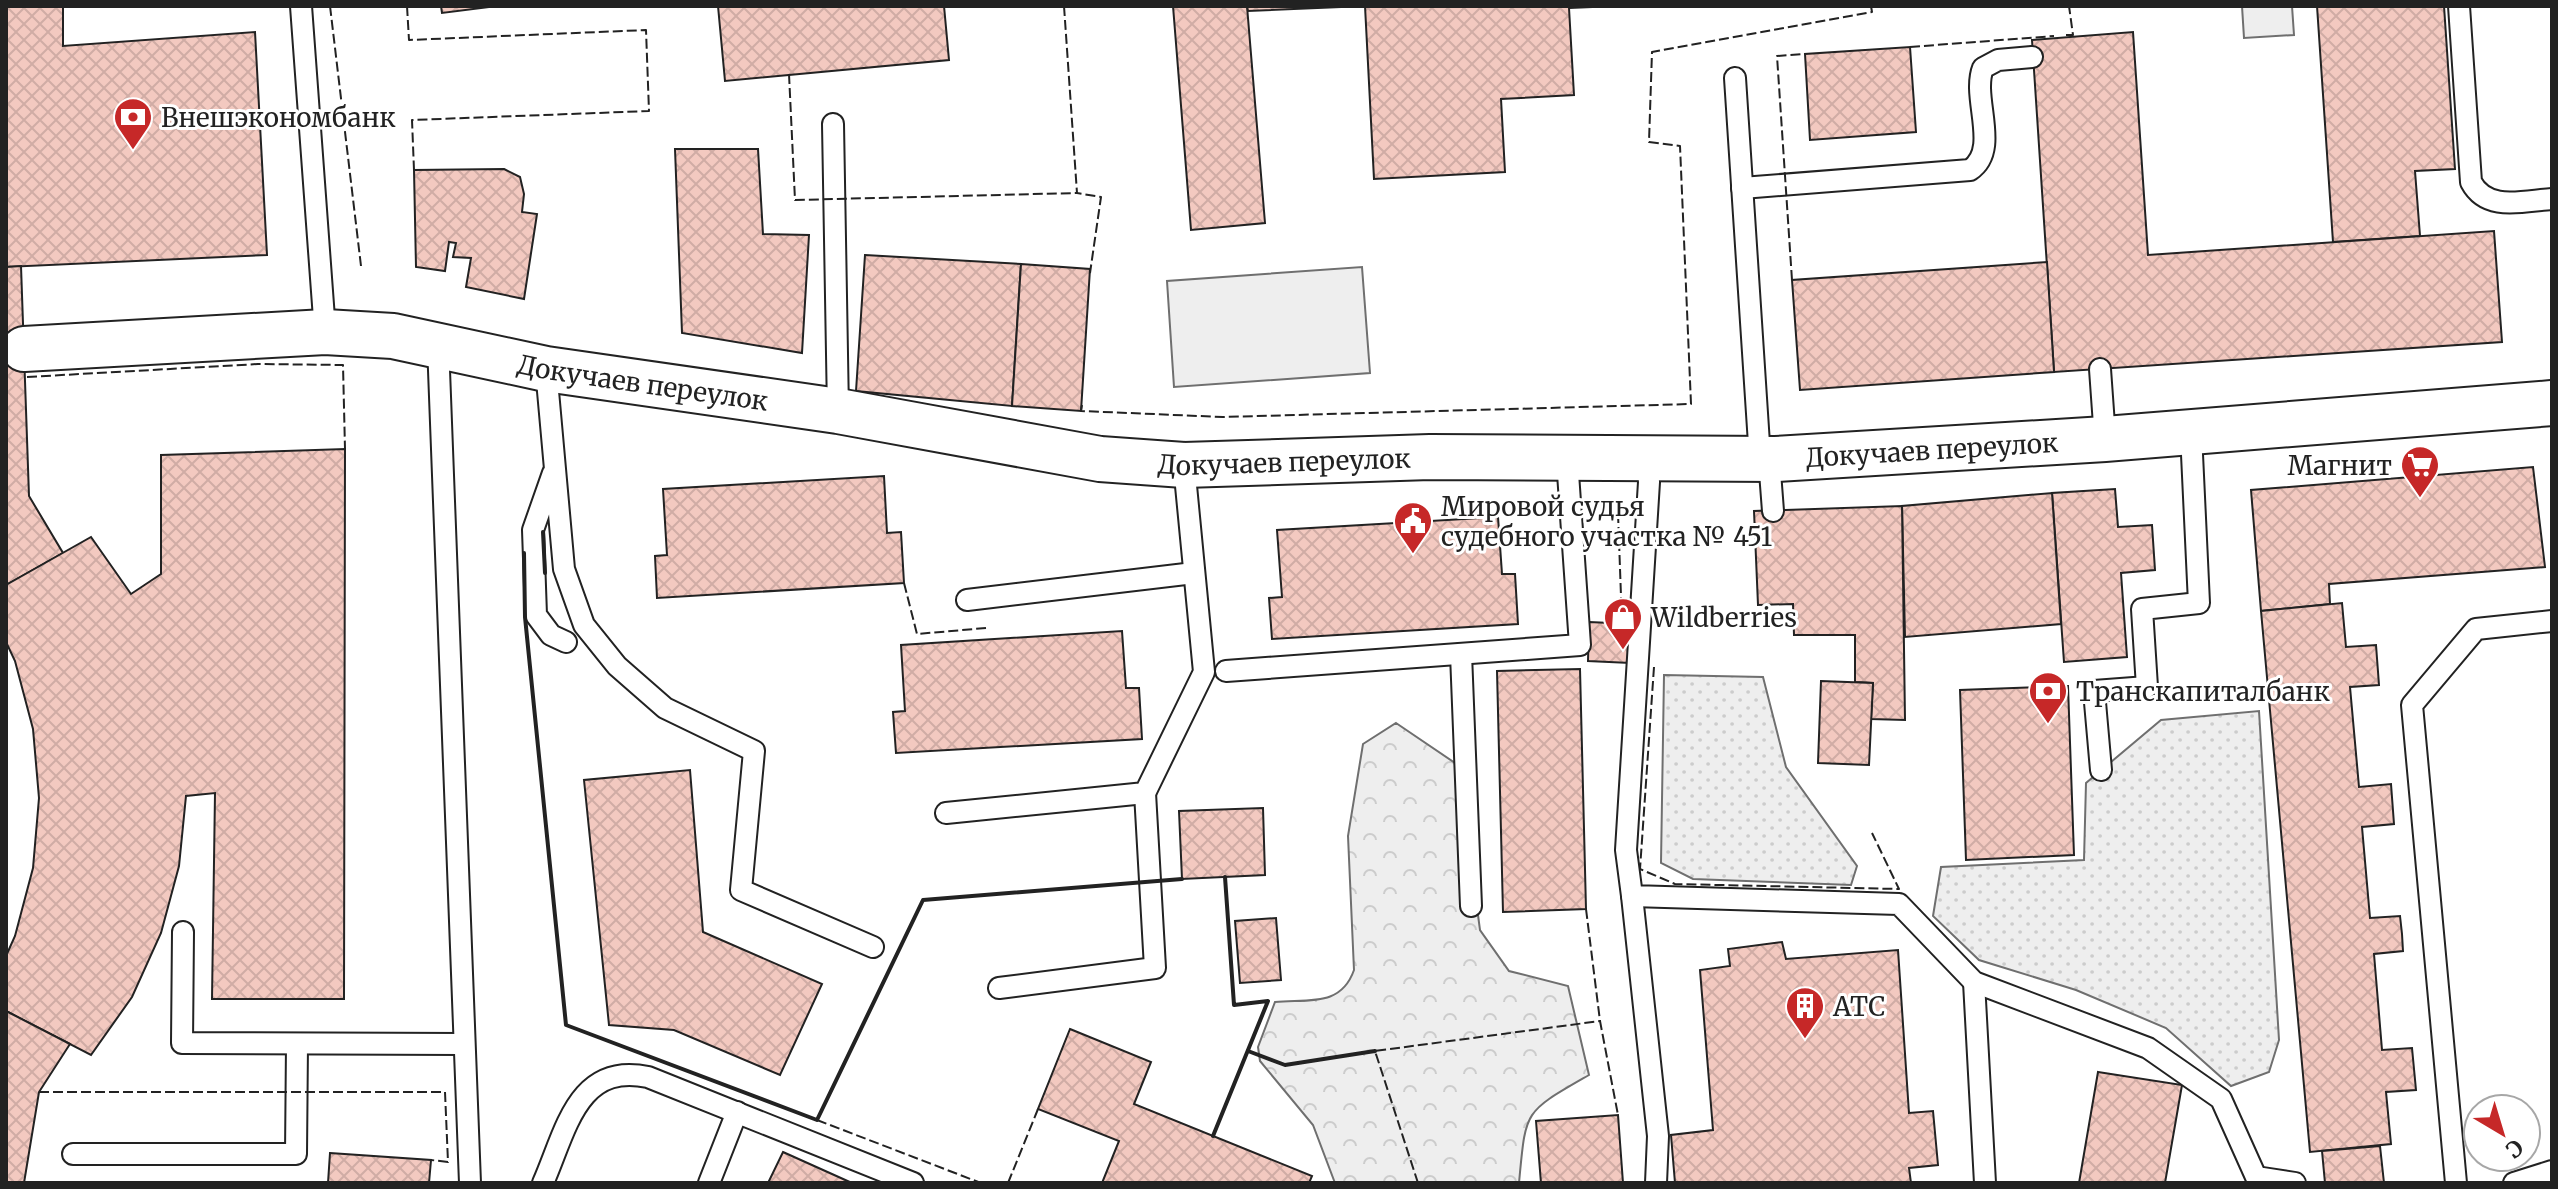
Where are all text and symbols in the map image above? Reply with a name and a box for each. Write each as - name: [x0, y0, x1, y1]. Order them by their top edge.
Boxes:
- bank icon: Внешэкономбанк: [112, 96, 154, 151]
- place label: Внешэкономбанк: [161, 101, 396, 134]
- street label: Докучаев переулок: [515, 347, 771, 417]
- street label: Докучаев переулок: [1805, 425, 2060, 474]
- street label: Докучаев переулок: [1157, 441, 1412, 482]
- supermarket icon: Магнит: [2399, 444, 2441, 499]
- place label: Магнит: [2288, 449, 2392, 482]
- place label: Мировой судья судебного участка № 451: [1441, 490, 1773, 553]
- public building icon: Мировой судья судебного участка № 451: [1392, 500, 1434, 555]
- shop icon: Wildberries: [1602, 596, 1644, 651]
- place label: Wildberries: [1650, 601, 1797, 634]
- bank icon: Транскапиталбанк: [2027, 670, 2069, 725]
- place label: Транскапиталбанк: [2076, 675, 2330, 708]
- building icon: АТС: [1784, 985, 1826, 1040]
- place label: АТС: [1832, 990, 1885, 1023]
- north arrow: [2462, 1093, 2542, 1173]
- text: С: [2500, 1133, 2529, 1164]

